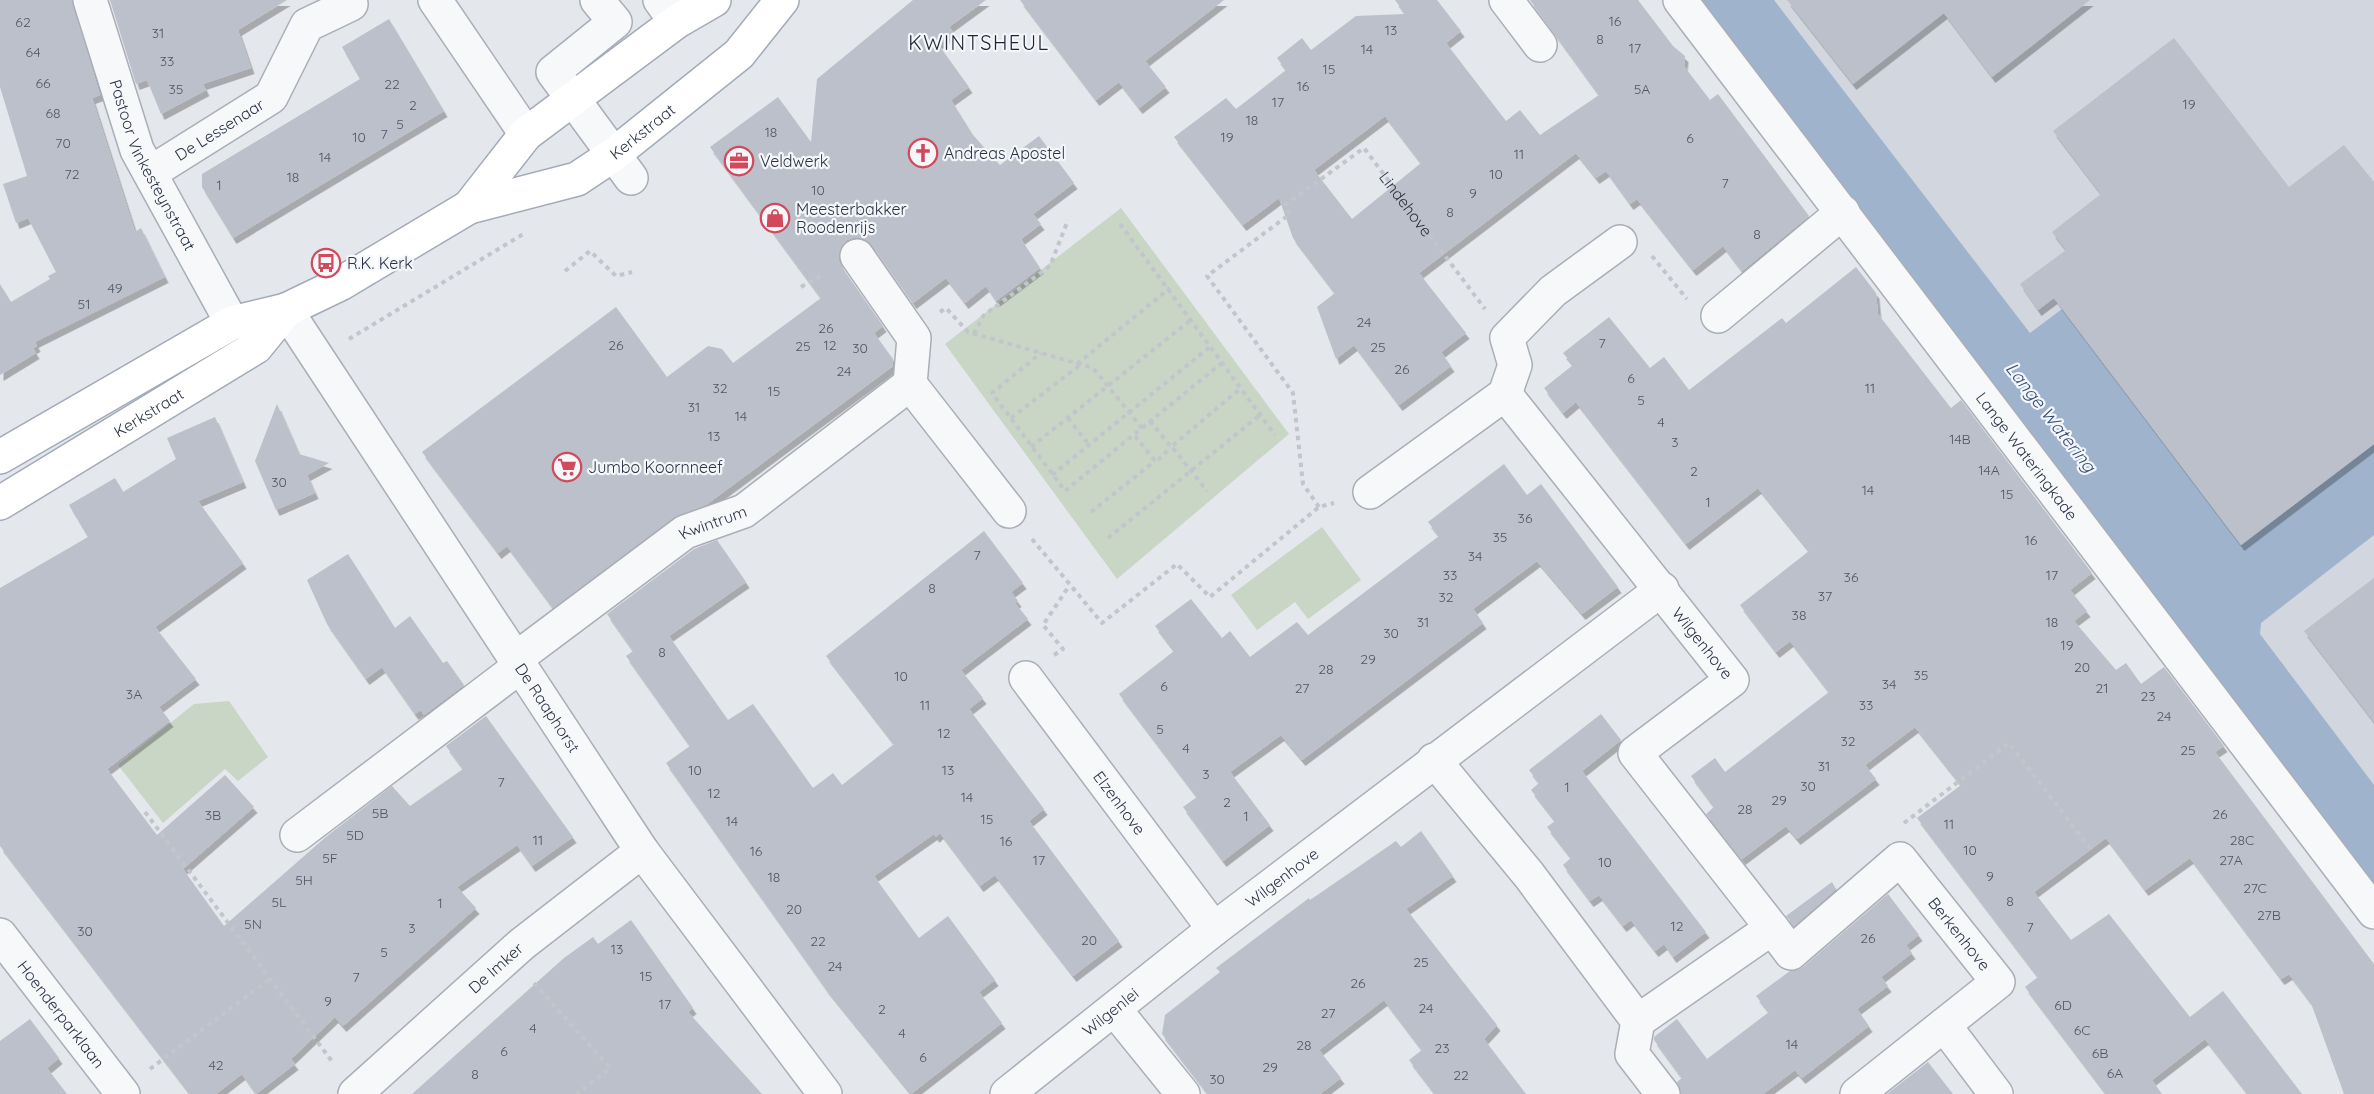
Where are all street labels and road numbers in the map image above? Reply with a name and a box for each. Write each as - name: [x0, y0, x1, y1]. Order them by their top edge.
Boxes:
- street label: Pastoor Vinkesteynstraat: [105, 77, 200, 254]
- street label: De Lessenaar: [171, 94, 268, 165]
- street label: Kerkstraat: [606, 99, 679, 164]
- street label: Lindehove: [1375, 167, 1437, 240]
- street label: Kerkstraat: [110, 384, 187, 441]
- street label: Lange Wateringkade: [1972, 388, 2082, 524]
- street label: Kwintrum: [674, 501, 749, 544]
- street label: Wilgenhove: [1668, 603, 1737, 683]
- street label: De Raaphorst: [511, 659, 584, 756]
- street label: Elzenhove: [1089, 767, 1150, 839]
- street label: Wilgenhove: [1241, 843, 1322, 912]
- street label: Berkenhove: [1924, 893, 1995, 974]
- street label: De Imker: [464, 938, 527, 998]
- street label: Hoenderparklaan: [13, 956, 109, 1072]
- street label: Wilgenlei: [1078, 983, 1142, 1040]

